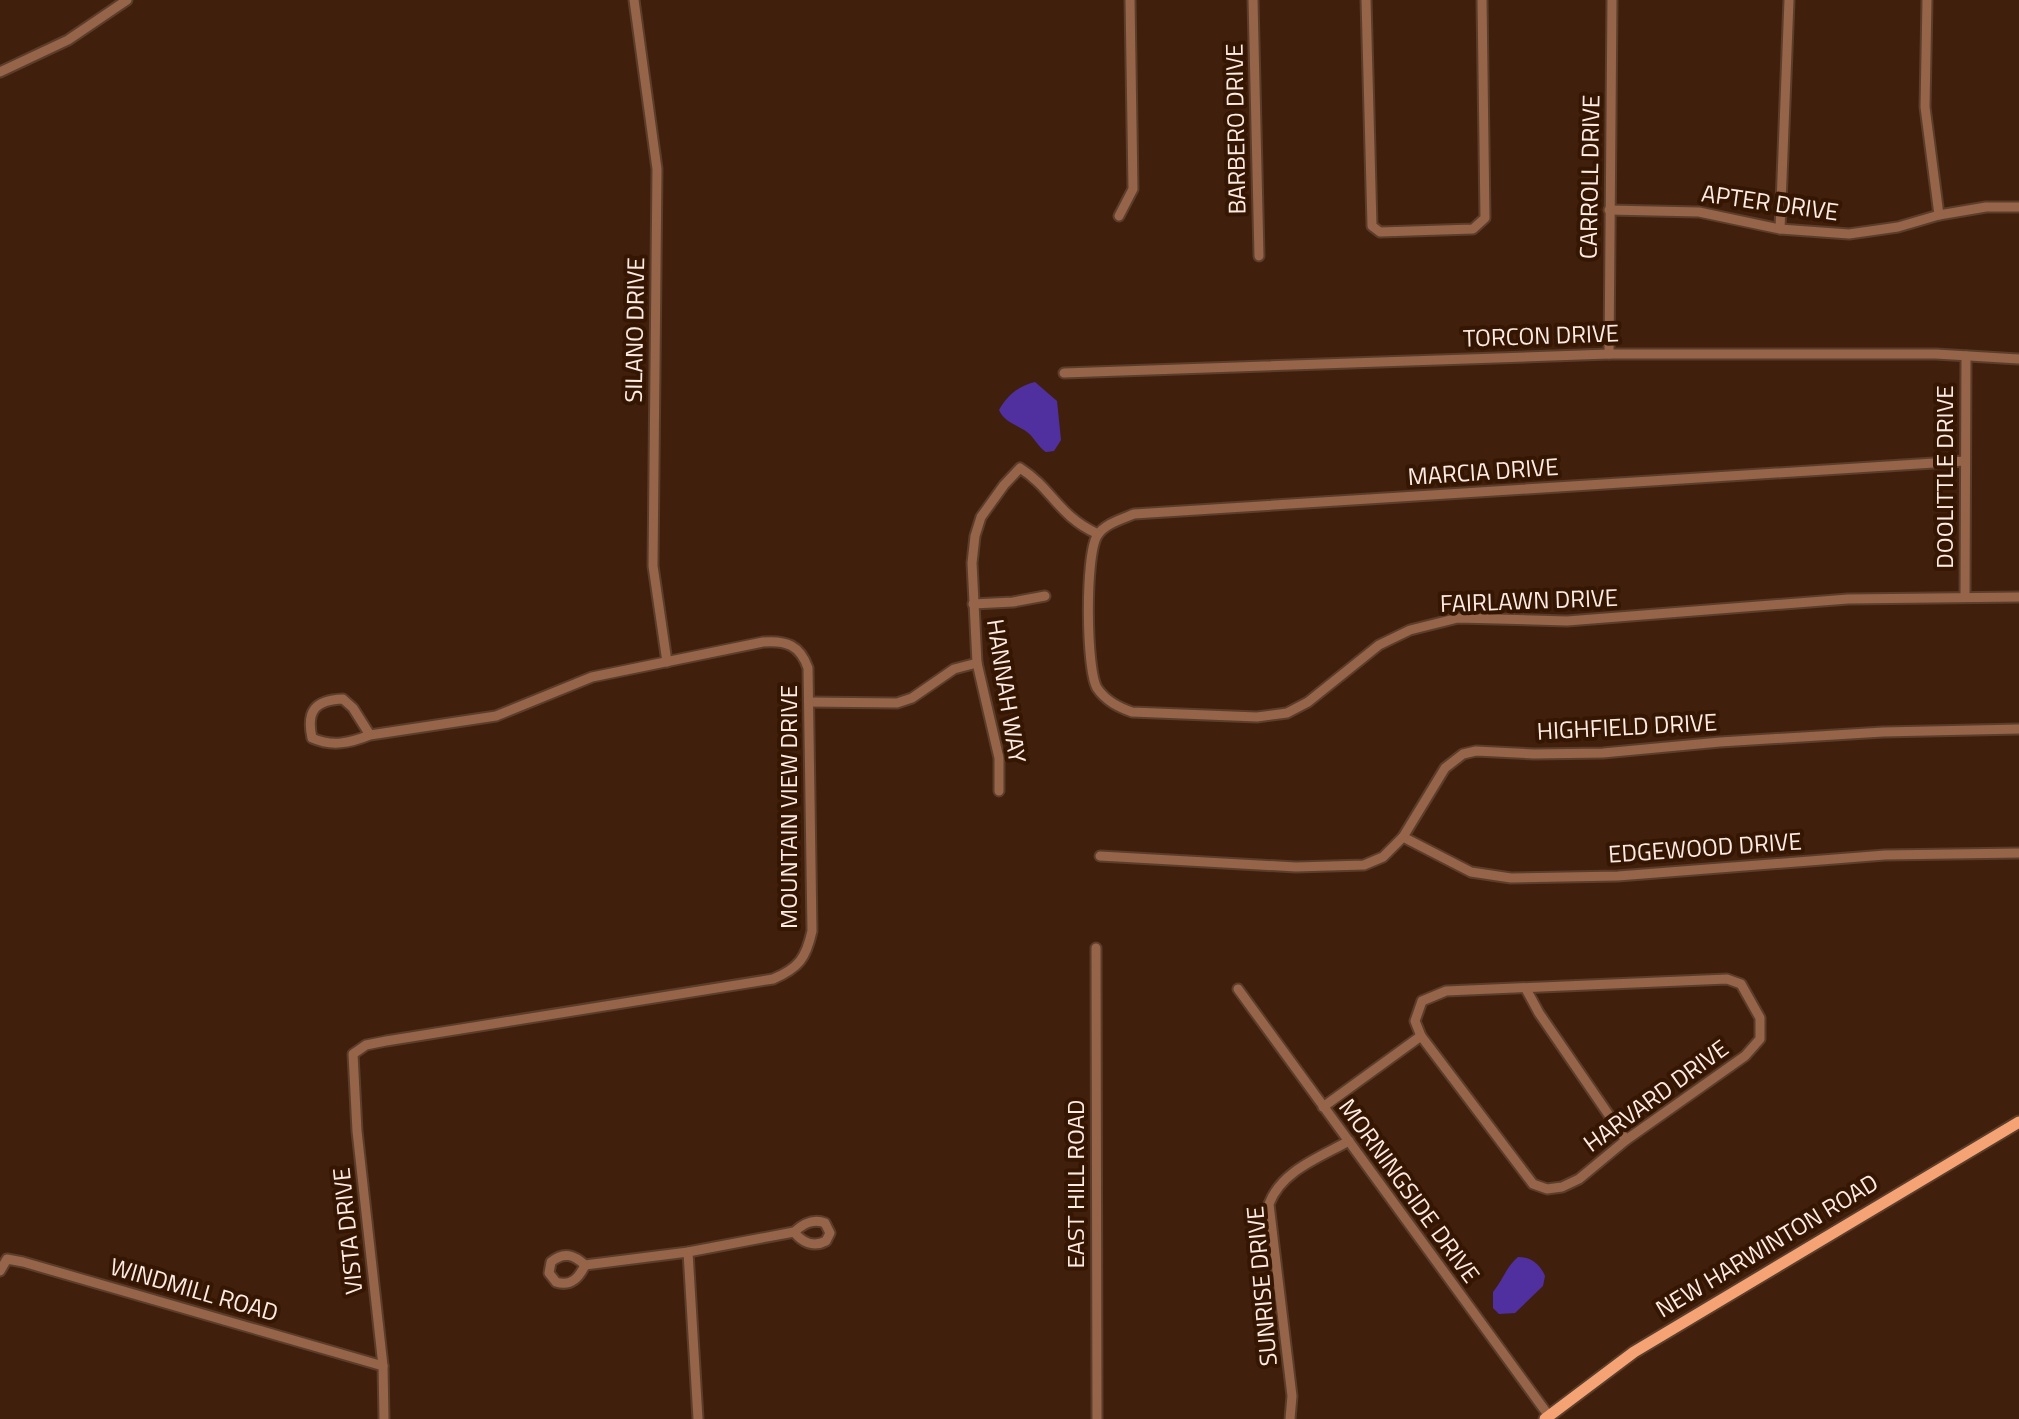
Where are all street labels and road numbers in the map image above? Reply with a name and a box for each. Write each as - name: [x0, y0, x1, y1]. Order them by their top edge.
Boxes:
- street label: BARBERO DRIVE: [1216, 43, 1254, 215]
- street label: CARROLL DRIVE: [1570, 94, 1608, 260]
- street label: APTER DRIVE: [1699, 175, 1841, 229]
- street label: SILANO DRIVE: [615, 257, 653, 403]
- street label: TORCON DRIVE: [1462, 314, 1620, 356]
- street label: DOOLITTLE DRIVE: [1926, 385, 1962, 569]
- street label: MARCIA DRIVE: [1406, 448, 1560, 494]
- street label: FAIRLAWN DRIVE: [1439, 579, 1619, 621]
- street label: HANNAH WAY: [978, 616, 1036, 766]
- street label: MOUNTAIN VIEW DRIVE: [770, 685, 806, 929]
- street label: HIGHFIELD DRIVE: [1536, 703, 1718, 749]
- street label: EDGEWOOD DRIVE: [1607, 822, 1803, 872]
- street label: HARVARD DRIVE: [1575, 1030, 1735, 1160]
- street label: MORNINGSIDE DRIVE: [1331, 1091, 1489, 1290]
- street label: EAST HILL ROAD: [1057, 1100, 1093, 1268]
- street label: NEW HARWINTON ROAD: [1648, 1164, 1885, 1326]
- street label: VISTA DRIVE: [322, 1166, 372, 1296]
- street label: SUNRISE DRIVE: [1236, 1205, 1286, 1368]
- street label: WINDMILL ROAD: [106, 1248, 283, 1330]

